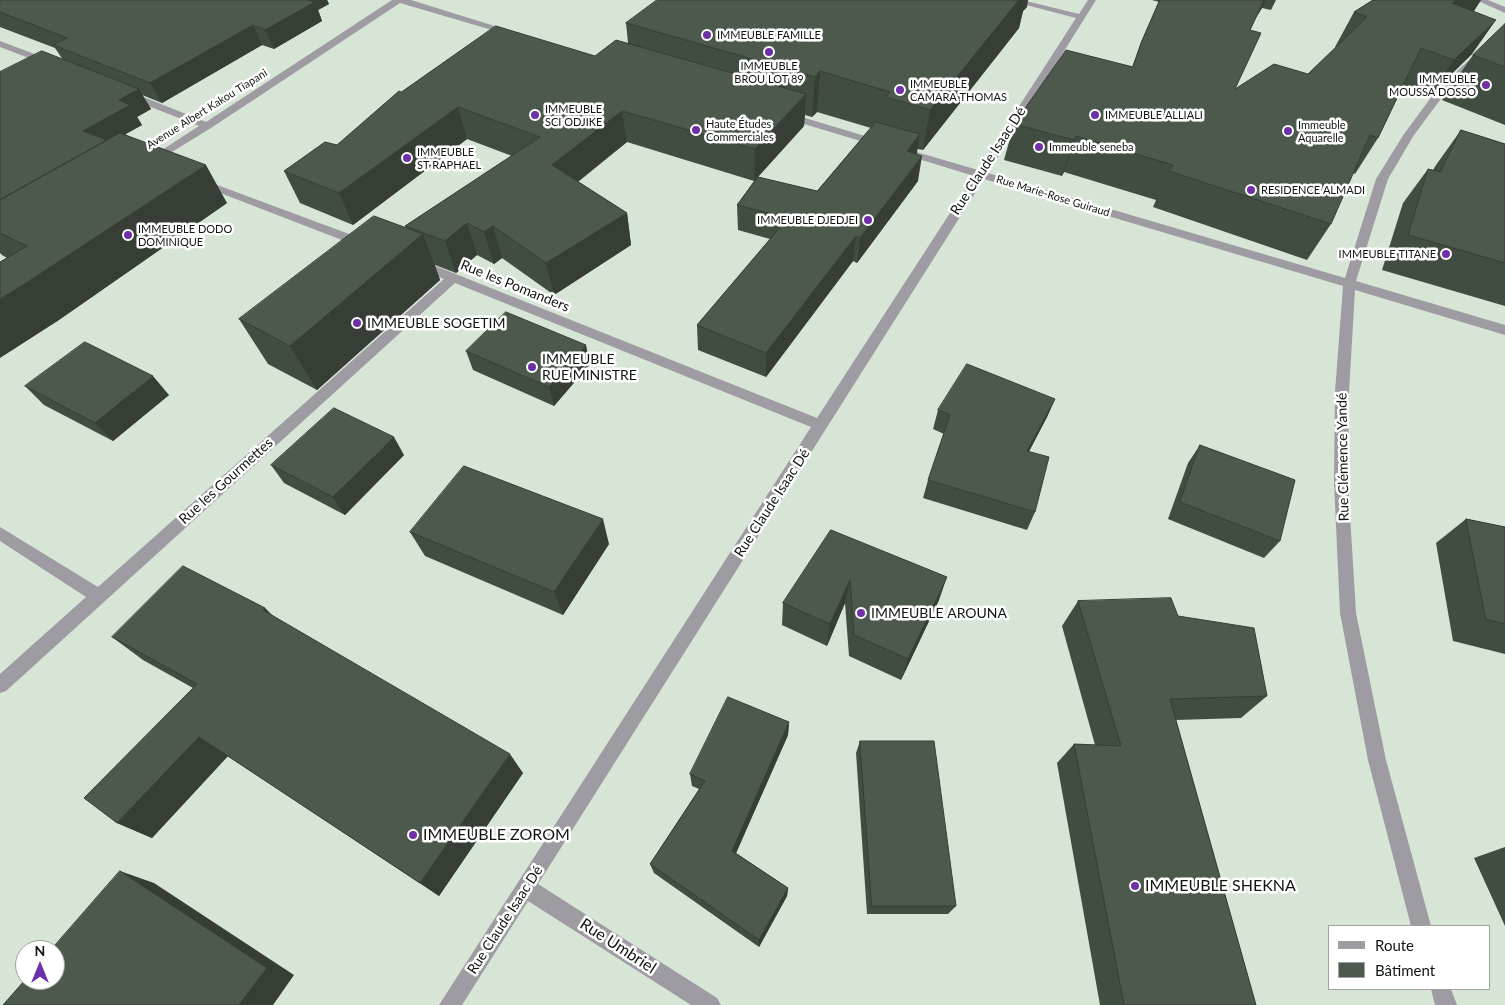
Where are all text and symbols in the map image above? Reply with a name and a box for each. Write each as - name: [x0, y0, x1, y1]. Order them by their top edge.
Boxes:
- place label: IMMEUBLE FAMILLE: [717, 28, 821, 42]
- marker: IMMEUBLE FAMILLE: [701, 29, 713, 41]
- marker: IMMEUBLE BROU LOT 89: [763, 46, 775, 58]
- place label: IMMEUBLE BROU LOT 89: [734, 59, 804, 85]
- street label: Avenue Albert Kakou Tiapani: [144, 66, 270, 152]
- place label: IMMEUBLE MOUSSA DOSSO: [1389, 72, 1476, 98]
- place label: IMMEUBLE CAMARA THOMAS: [910, 77, 1007, 103]
- marker: IMMEUBLE MOUSSA DOSSO: [1480, 79, 1492, 91]
- marker: IMMEUBLE CAMARA THOMAS: [894, 84, 906, 96]
- place label: IMMEUBLE SCI ODJIKE: [545, 102, 602, 128]
- street label: Rue Claude Isaac Dé: [947, 104, 1029, 218]
- place label: IMMEUBLE ALLIALI: [1105, 108, 1203, 122]
- marker: IMMEUBLE SCI ODJIKE: [529, 109, 541, 121]
- marker: IMMEUBLE ALLIALI: [1089, 109, 1101, 121]
- place label: Haute Études Commerciales: [706, 117, 774, 143]
- place label: Immeuble Aquarelle: [1298, 118, 1346, 144]
- marker: Haute Études Commerciales: [690, 124, 702, 136]
- marker: Immeuble Aquarelle: [1282, 125, 1294, 137]
- place label: Immeuble seneba: [1049, 140, 1134, 154]
- marker: Immeuble seneba: [1033, 141, 1045, 153]
- place label: IMMEUBLE ST RAPHAEL: [417, 145, 481, 171]
- marker: IMMEUBLE ST RAPHAEL: [401, 152, 413, 164]
- street label: Rue Marie-Rose Guiraud: [995, 172, 1111, 220]
- place label: RESIDENCE ALMADI: [1261, 183, 1365, 197]
- marker: RESIDENCE ALMADI: [1245, 184, 1257, 196]
- place label: IMMEUBLE DJEDJEI: [757, 213, 858, 227]
- marker: IMMEUBLE DJEDJEI: [862, 214, 874, 226]
- place label: IMMEUBLE DODO DOMINIQUE: [138, 222, 232, 248]
- marker: IMMEUBLE DODO DOMINIQUE: [122, 229, 134, 241]
- place label: IMMEUBLE TITANE: [1339, 247, 1436, 261]
- marker: IMMEUBLE TITANE: [1440, 248, 1452, 260]
- street label: Rue les Pomanders: [458, 256, 572, 316]
- place label: IMMEUBLE SOGETIM: [367, 315, 506, 331]
- marker: IMMEUBLE SOGETIM: [351, 317, 363, 329]
- place label: IMMEUBLE RUE MINISTRE: [542, 351, 637, 384]
- marker: IMMEUBLE RUE MINISTRE: [526, 361, 538, 373]
- street label: Rue Clémence Yandé: [1333, 392, 1353, 522]
- street label: Rue les Gourmettes: [176, 434, 276, 528]
- street label: Rue Claude Isaac Dé: [731, 446, 813, 560]
- place label: IMMEUBLE AROUNA: [871, 605, 1007, 621]
- marker: IMMEUBLE AROUNA: [855, 607, 867, 619]
- place label: IMMEUBLE ZOROM: [423, 825, 570, 845]
- marker: IMMEUBLE ZOROM: [407, 829, 419, 841]
- street label: Rue Claude Isaac Dé: [464, 863, 546, 977]
- place label: IMMEUBLE SHEKNA: [1145, 876, 1296, 896]
- marker: IMMEUBLE SHEKNA: [1129, 880, 1141, 892]
- street label: Rue Umbriel: [576, 914, 660, 978]
- legend: [1328, 925, 1490, 990]
- text: Route: [1375, 936, 1414, 954]
- north arrow: [15, 940, 65, 990]
- text: N: [35, 942, 45, 959]
- text: Bâtiment: [1375, 961, 1435, 979]

